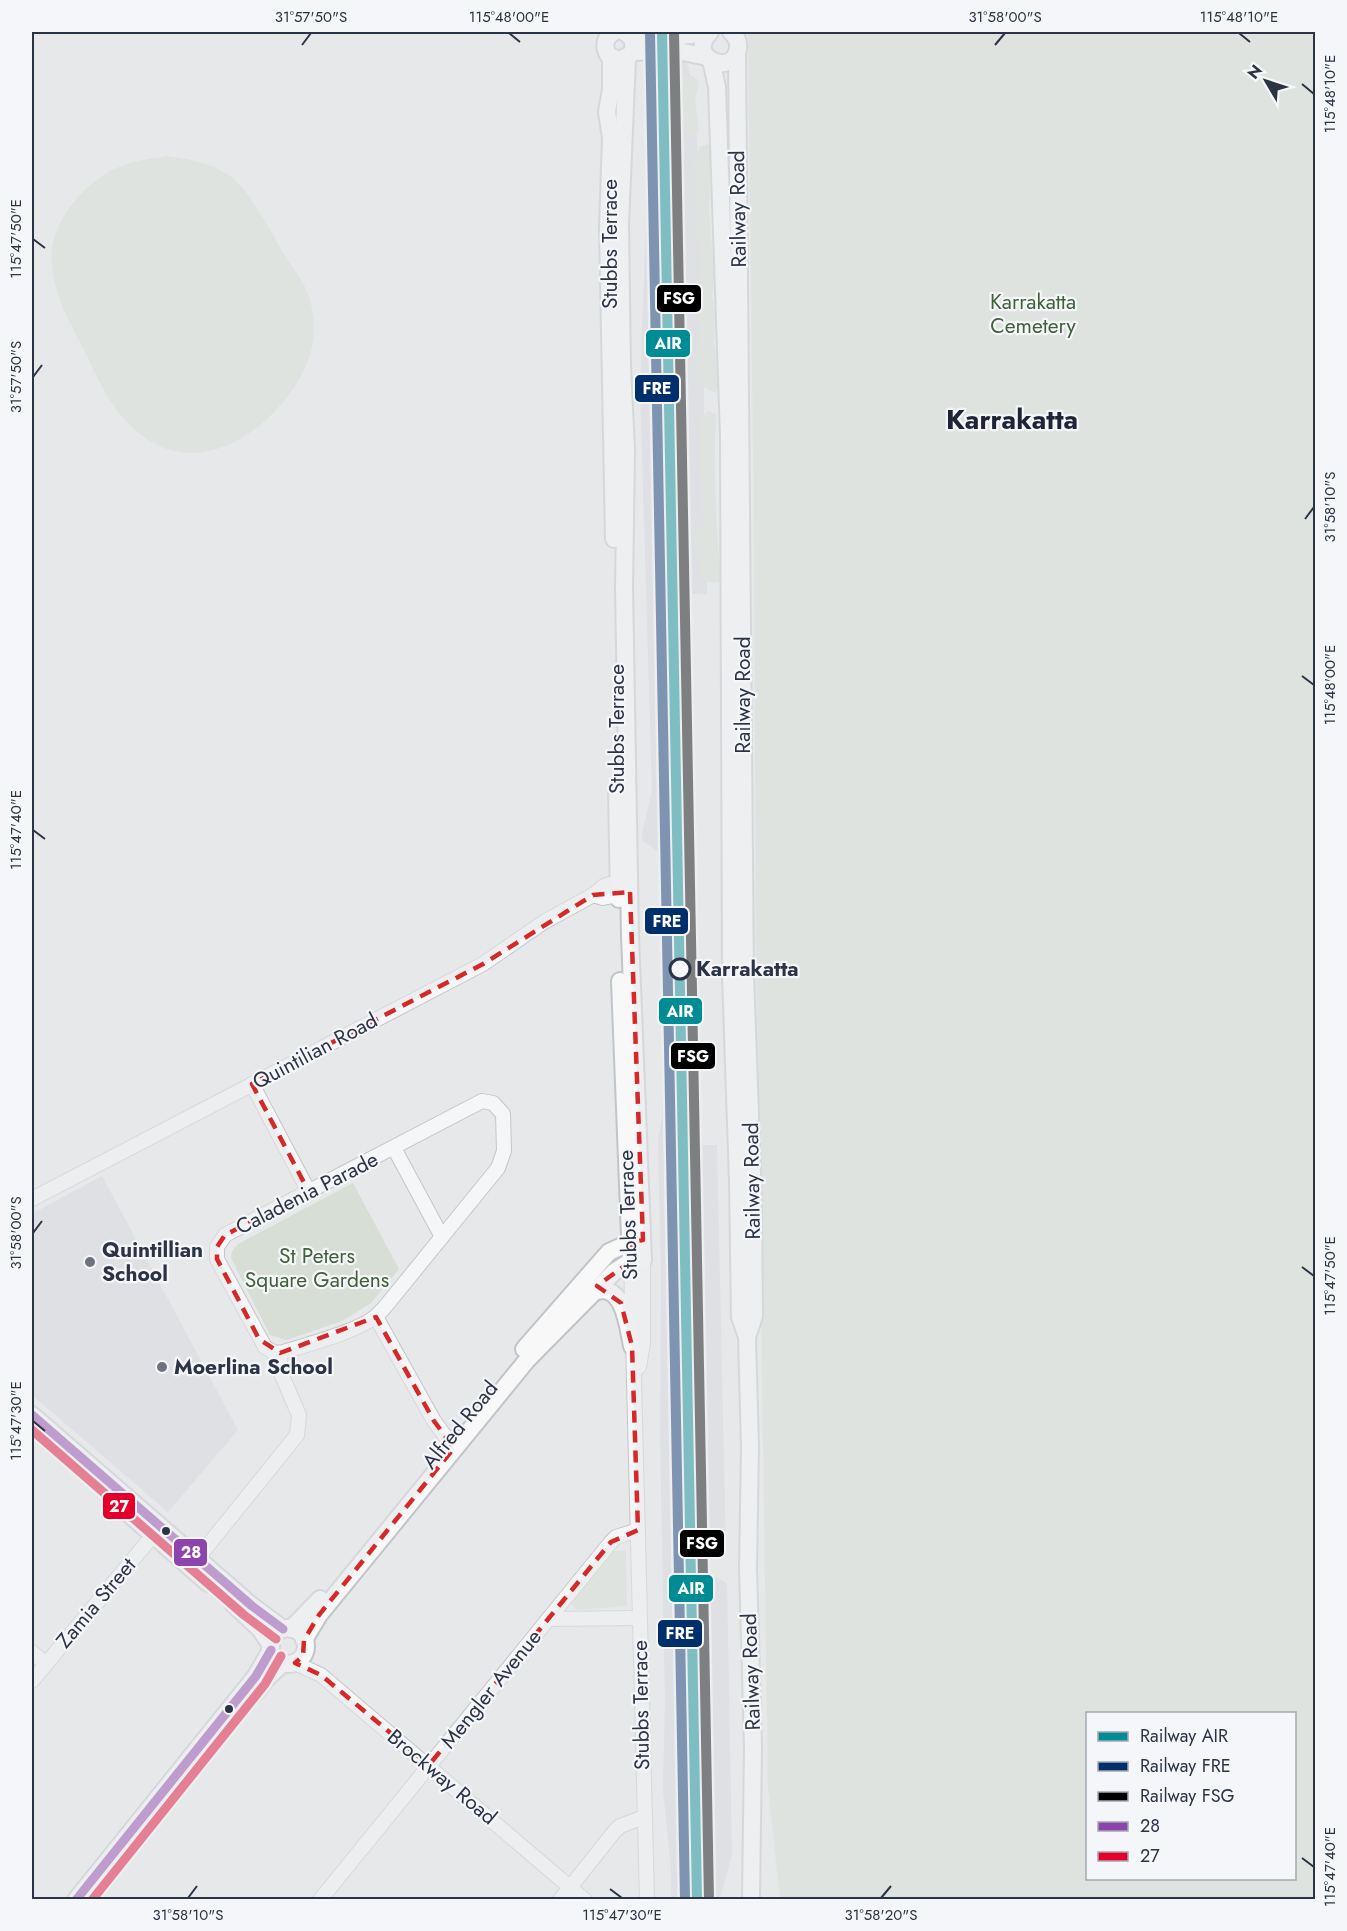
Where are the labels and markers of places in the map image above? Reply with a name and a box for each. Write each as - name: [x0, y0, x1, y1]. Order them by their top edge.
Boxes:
- place label: Karrakatta: [696, 954, 799, 984]
- marker: Karrakatta: [669, 958, 691, 980]
- place label: Quintillian School: [102, 1235, 203, 1289]
- marker: Quintillian School: [83, 1255, 97, 1269]
- place label: Moerlina School: [174, 1352, 333, 1382]
- marker: Moerlina School: [155, 1360, 169, 1374]
- unlabelled marker: [160, 1525, 172, 1537]
- unlabelled marker: [223, 1703, 235, 1715]

